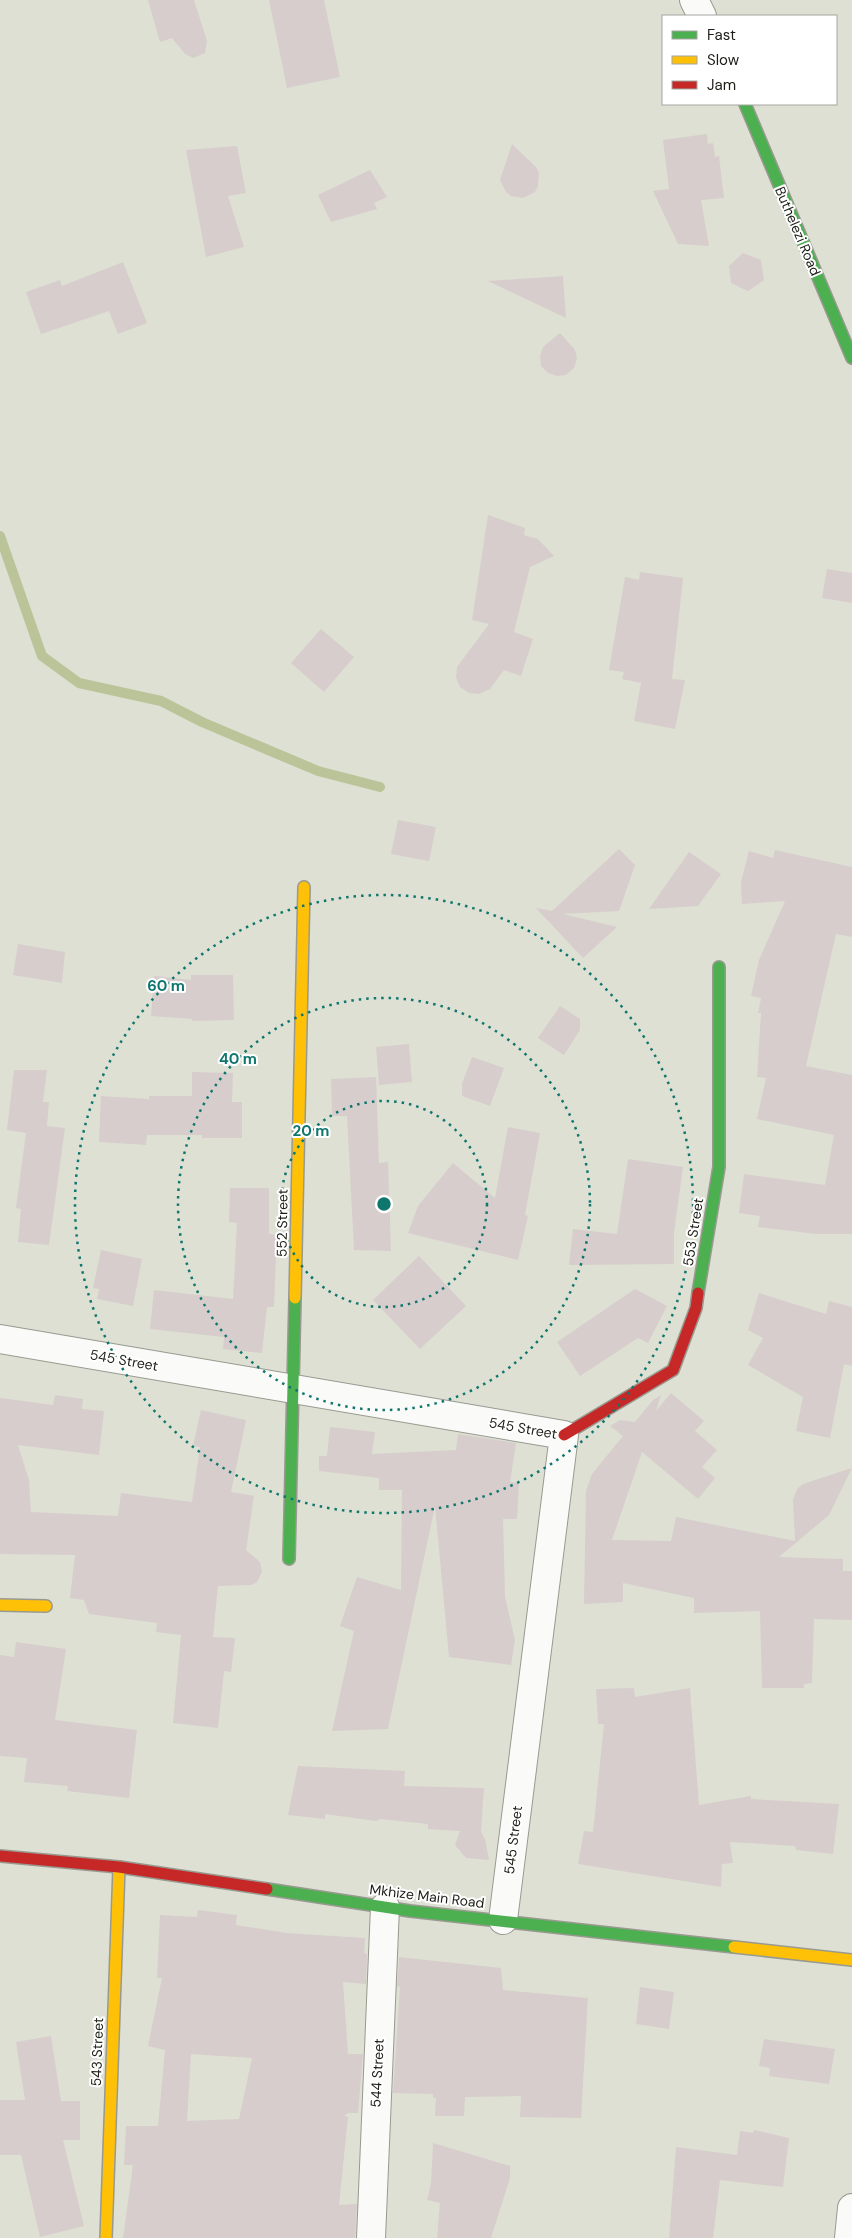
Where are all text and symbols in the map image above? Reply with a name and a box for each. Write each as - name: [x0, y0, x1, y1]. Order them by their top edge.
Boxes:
- legend: [662, 15, 837, 105]
- text: Fast: [707, 25, 736, 45]
- text: Slow: [707, 50, 740, 70]
- text: Jam: [707, 75, 736, 95]
- street label: Buthelezi Road: [771, 184, 825, 278]
- text: 60 m: [147, 976, 185, 996]
- text: 40 m: [219, 1049, 257, 1069]
- text: 20 m: [293, 1121, 329, 1141]
- street label: 552 Street: [272, 1189, 292, 1257]
- centre of rings: [375, 1195, 393, 1213]
- street label: 553 Street: [679, 1197, 707, 1267]
- street label: 545 Street: [88, 1345, 160, 1375]
- street label: 545 Street: [487, 1413, 559, 1443]
- street label: 545 Street: [500, 1805, 526, 1875]
- street label: Mkhize Main Road: [369, 1880, 485, 1912]
- street label: 543 Street: [87, 2017, 107, 2087]
- street label: 544 Street: [366, 2038, 388, 2108]

